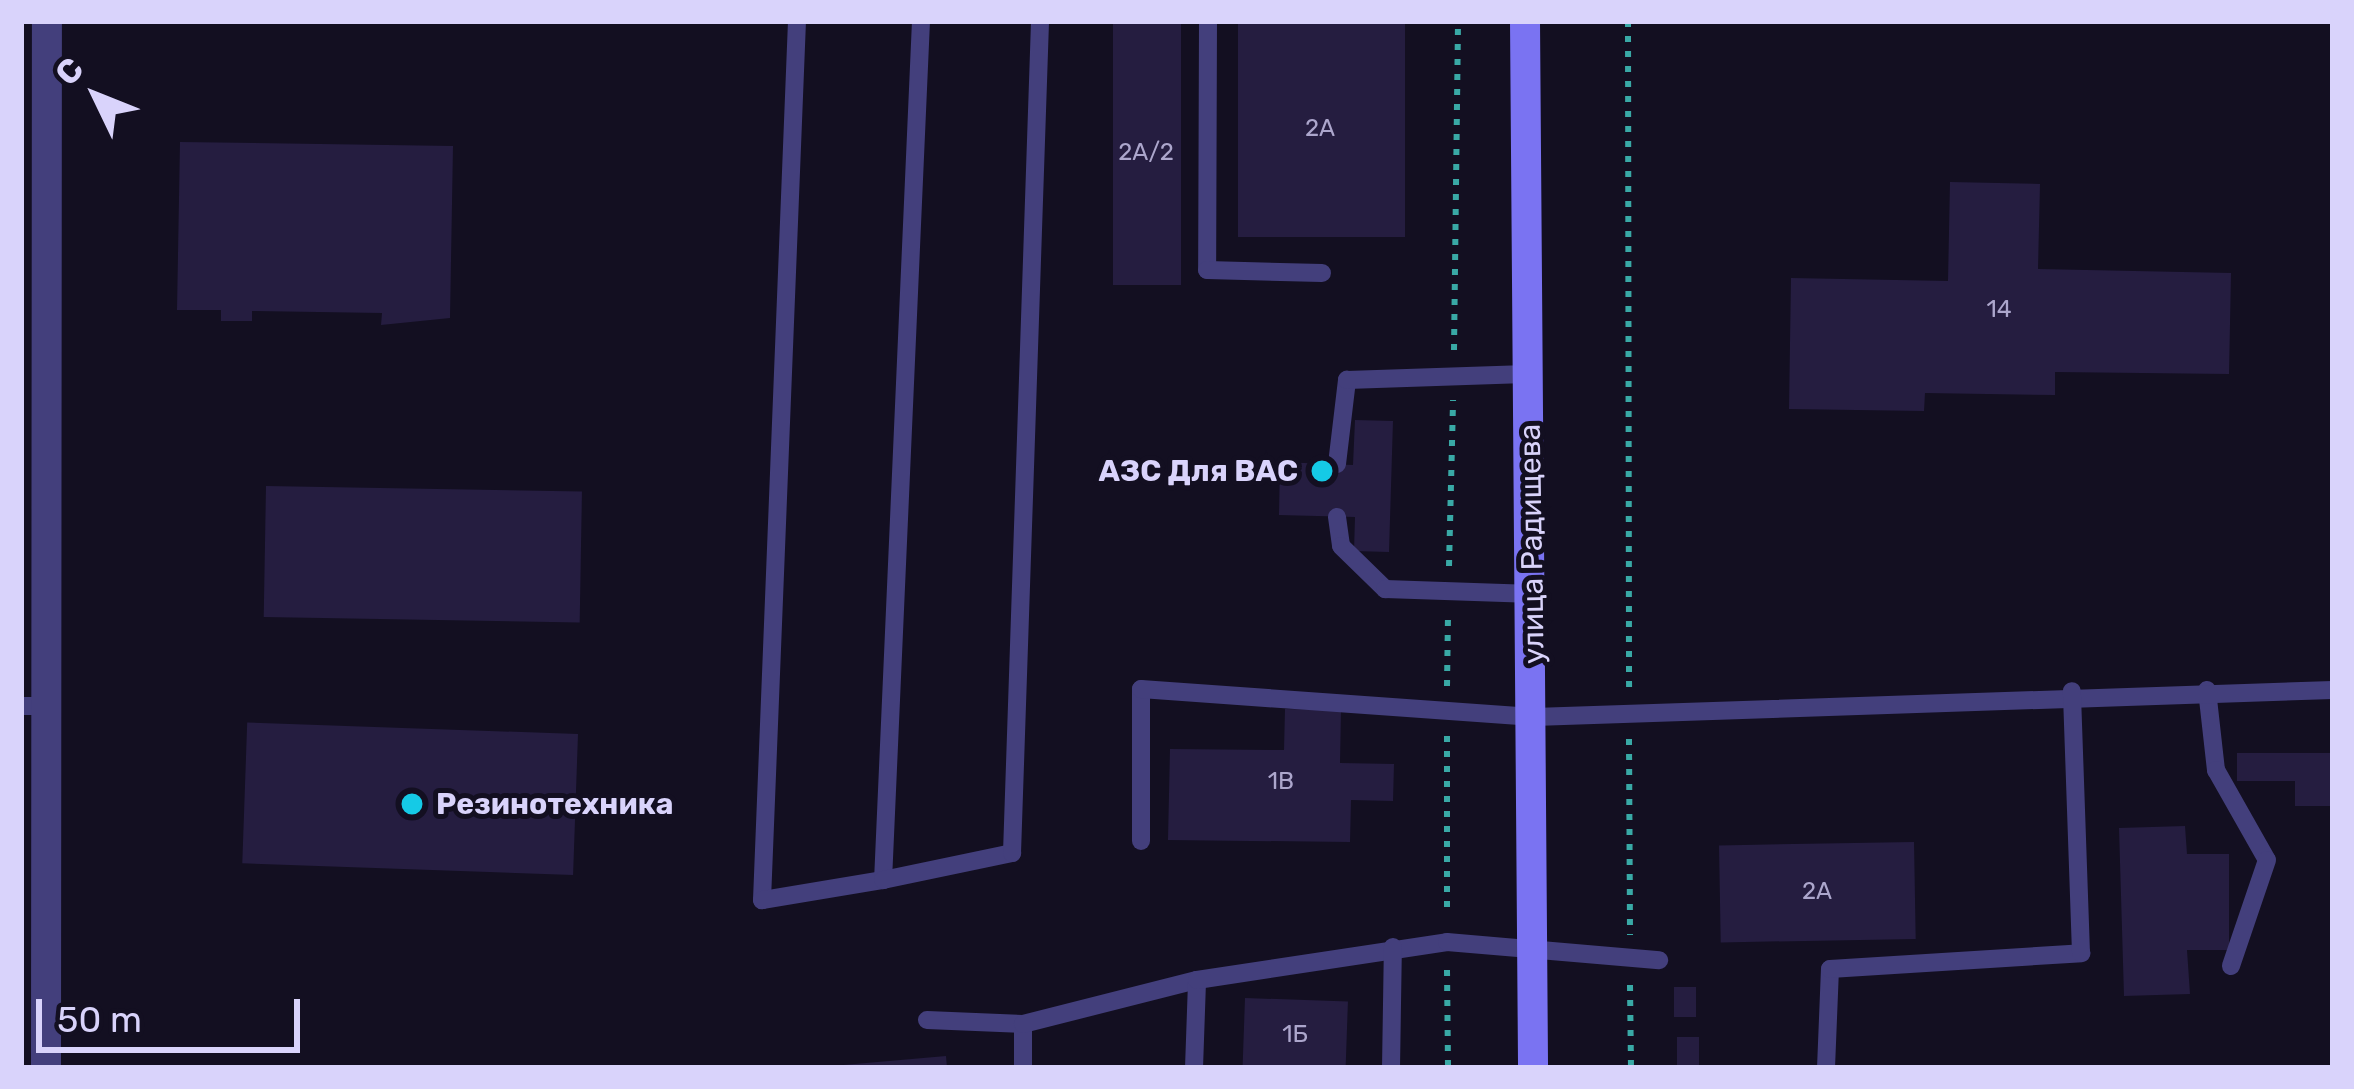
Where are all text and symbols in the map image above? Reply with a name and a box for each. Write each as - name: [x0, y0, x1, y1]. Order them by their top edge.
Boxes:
- north arrow: [36, 36, 156, 156]
- text: С: [47, 49, 91, 93]
- house number: 2А: [1305, 115, 1335, 143]
- house number: 2А/2: [1118, 139, 1174, 167]
- house number: 14: [1986, 296, 2012, 324]
- street label: улица Радищева: [1512, 424, 1552, 664]
- place label: АЗС Для ВАС: [1099, 453, 1298, 489]
- marker: АЗС Для ВАС: [1309, 458, 1335, 484]
- house number: 1B: [1268, 768, 1294, 796]
- place label: Резинотехника: [436, 786, 674, 822]
- marker: Резинотехника: [399, 791, 425, 817]
- house number: 2А: [1802, 878, 1832, 906]
- scale bar: [42, 975, 306, 1049]
- text: 50 m: [57, 998, 142, 1041]
- house number: 1Б: [1282, 1021, 1308, 1049]

